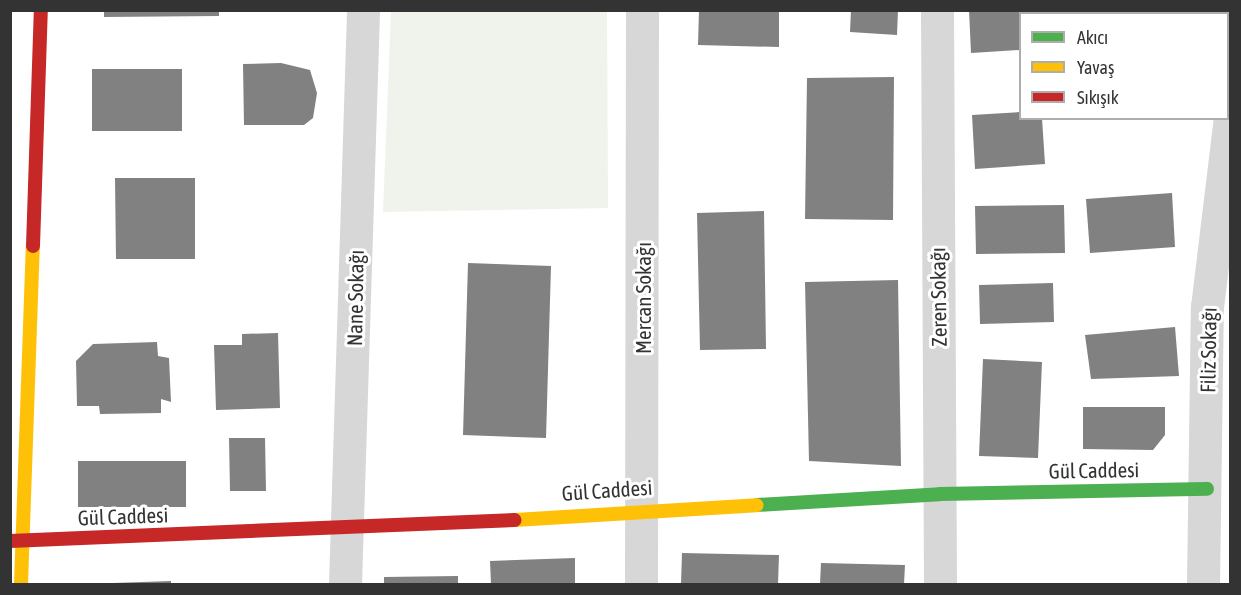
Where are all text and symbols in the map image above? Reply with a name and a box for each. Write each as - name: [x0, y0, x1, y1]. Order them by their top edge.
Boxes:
- legend: [1019, 12, 1229, 120]
- text: Akıcı: [1077, 27, 1108, 48]
- text: Yavaş: [1077, 57, 1114, 78]
- text: Sıkışık: [1077, 87, 1119, 108]
- street label: Mercan Sokağı: [630, 242, 656, 354]
- street label: Zeren Sokağı: [925, 247, 951, 347]
- street label: Nane Sokağı: [342, 250, 368, 346]
- street label: Filiz Sokağı: [1195, 307, 1221, 393]
- street label: Gül Caddesi: [1048, 457, 1140, 483]
- street label: Gül Caddesi: [561, 474, 653, 506]
- street label: Gül Caddesi: [77, 502, 169, 530]

